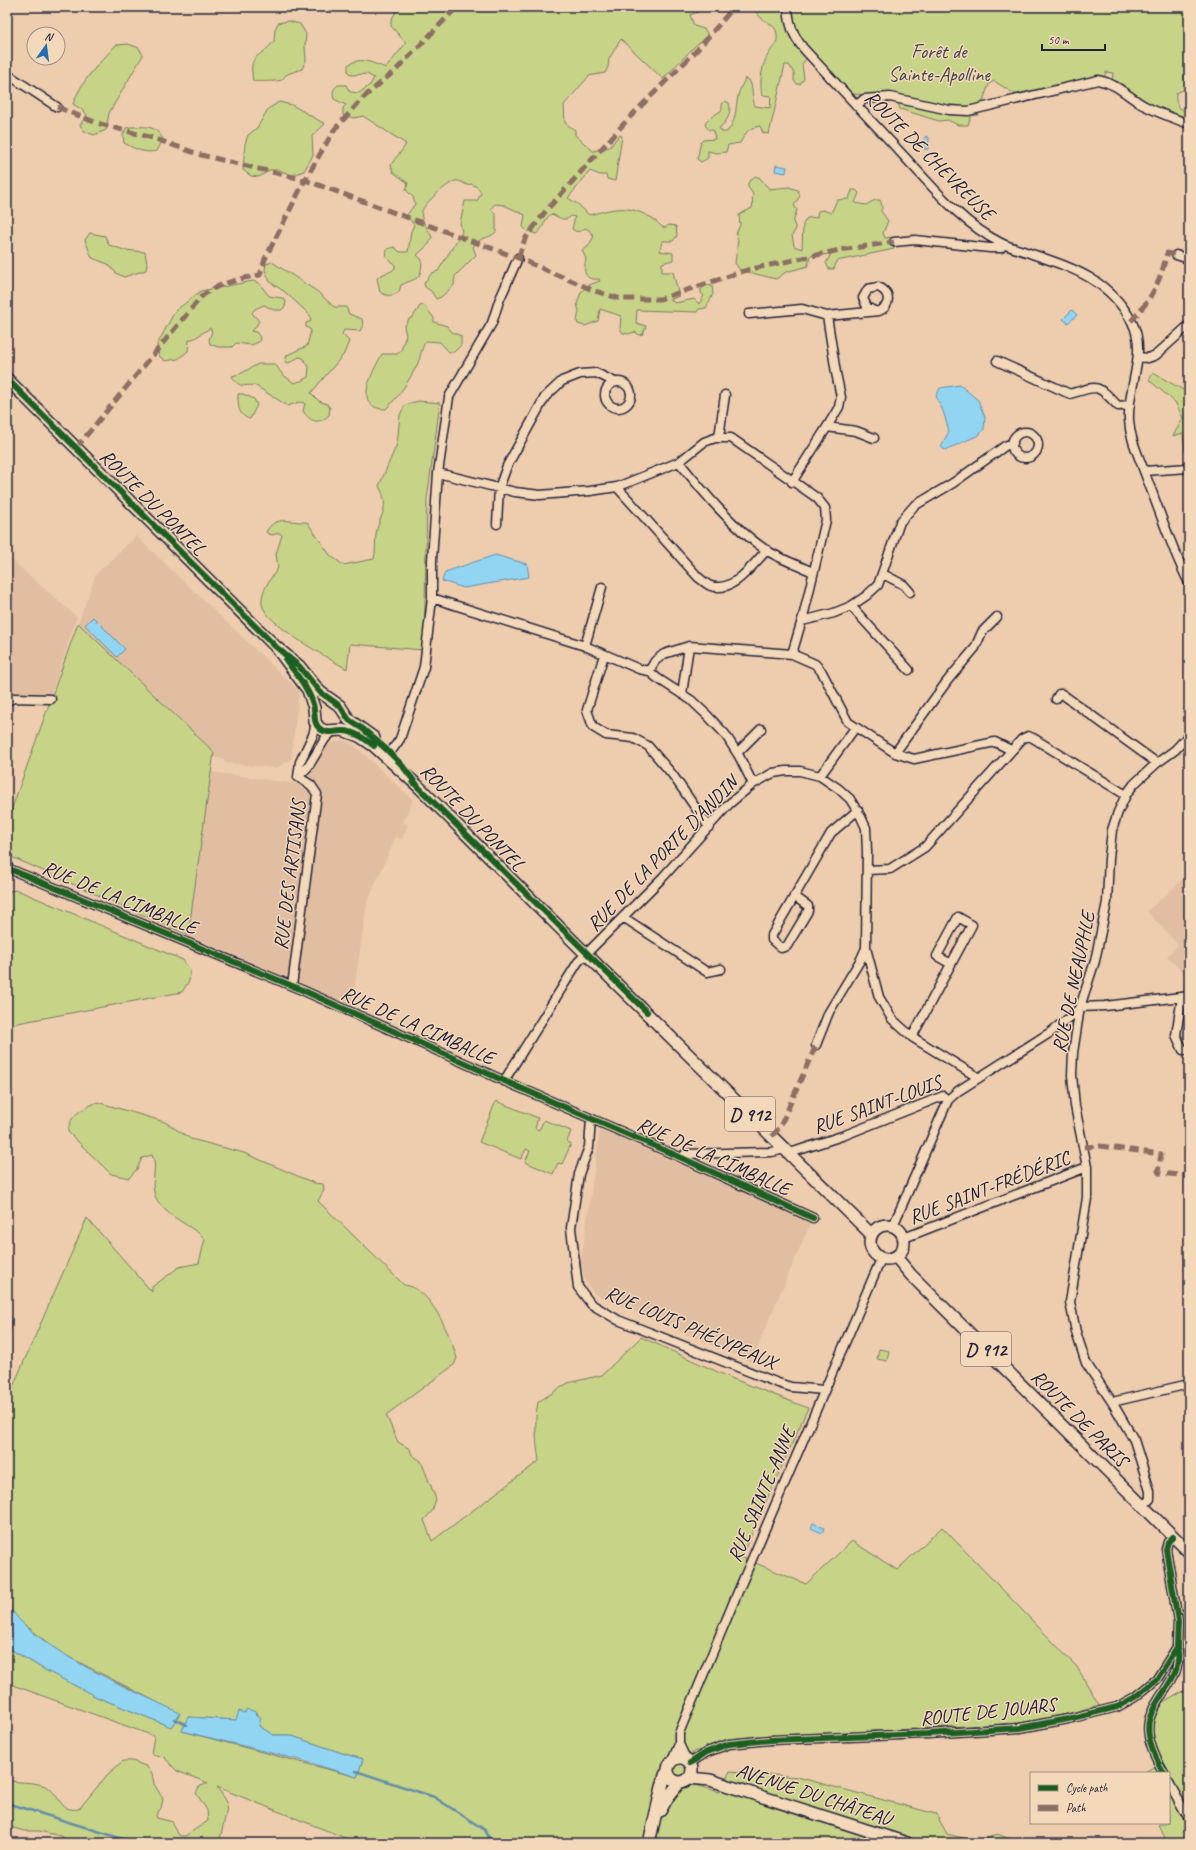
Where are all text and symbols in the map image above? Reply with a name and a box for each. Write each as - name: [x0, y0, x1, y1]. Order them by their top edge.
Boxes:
- north arrow: [26, 26, 66, 66]
- scale bar: [1042, 26, 1105, 52]
- text: N: [43, 29, 56, 44]
- text: 50 m: [1048, 32, 1070, 48]
- park label: Forêt de Sainte-Apolline: [888, 39, 991, 87]
- street label: ROUTE DE CHEVREUSE: [859, 85, 1002, 228]
- street label: ROUTE DU PONTEL: [94, 444, 211, 561]
- street label: ROUTE DU PONTEL: [415, 758, 530, 877]
- street label: RUE DE LA PORTE D'ANDIN: [582, 768, 745, 936]
- street label: RUE DES ARTISANS: [268, 797, 311, 951]
- street label: RUE DE LA CIMBALLE: [39, 855, 203, 941]
- street label: RUE DE NEAUPHLE: [1046, 907, 1101, 1055]
- street label: RUE DE LA CIMBALLE: [337, 981, 500, 1071]
- street label: RUE SAINT-LOUIS: [810, 1069, 947, 1139]
- road number: D 912: [725, 1097, 775, 1131]
- street label: RUE DE LA CIMBALLE: [633, 1112, 796, 1202]
- street label: RUE SAINT-FRÉDÉRIC: [905, 1144, 1075, 1230]
- street label: RUE LOUIS PHÉLYPEAUX: [601, 1280, 783, 1376]
- road number: D 912: [961, 1332, 1011, 1366]
- street label: ROUTE DE PARIS: [1026, 1364, 1136, 1475]
- street label: RUE SAINTE-ANNE: [722, 1420, 802, 1566]
- street label: ROUTE DE JOUARS: [919, 1692, 1060, 1731]
- street label: AVENUE DU CHÂTEAU: [733, 1758, 898, 1832]
- legend: [1030, 1772, 1170, 1824]
- text: Cycle path: [1066, 1780, 1108, 1796]
- text: Path: [1066, 1800, 1086, 1816]

